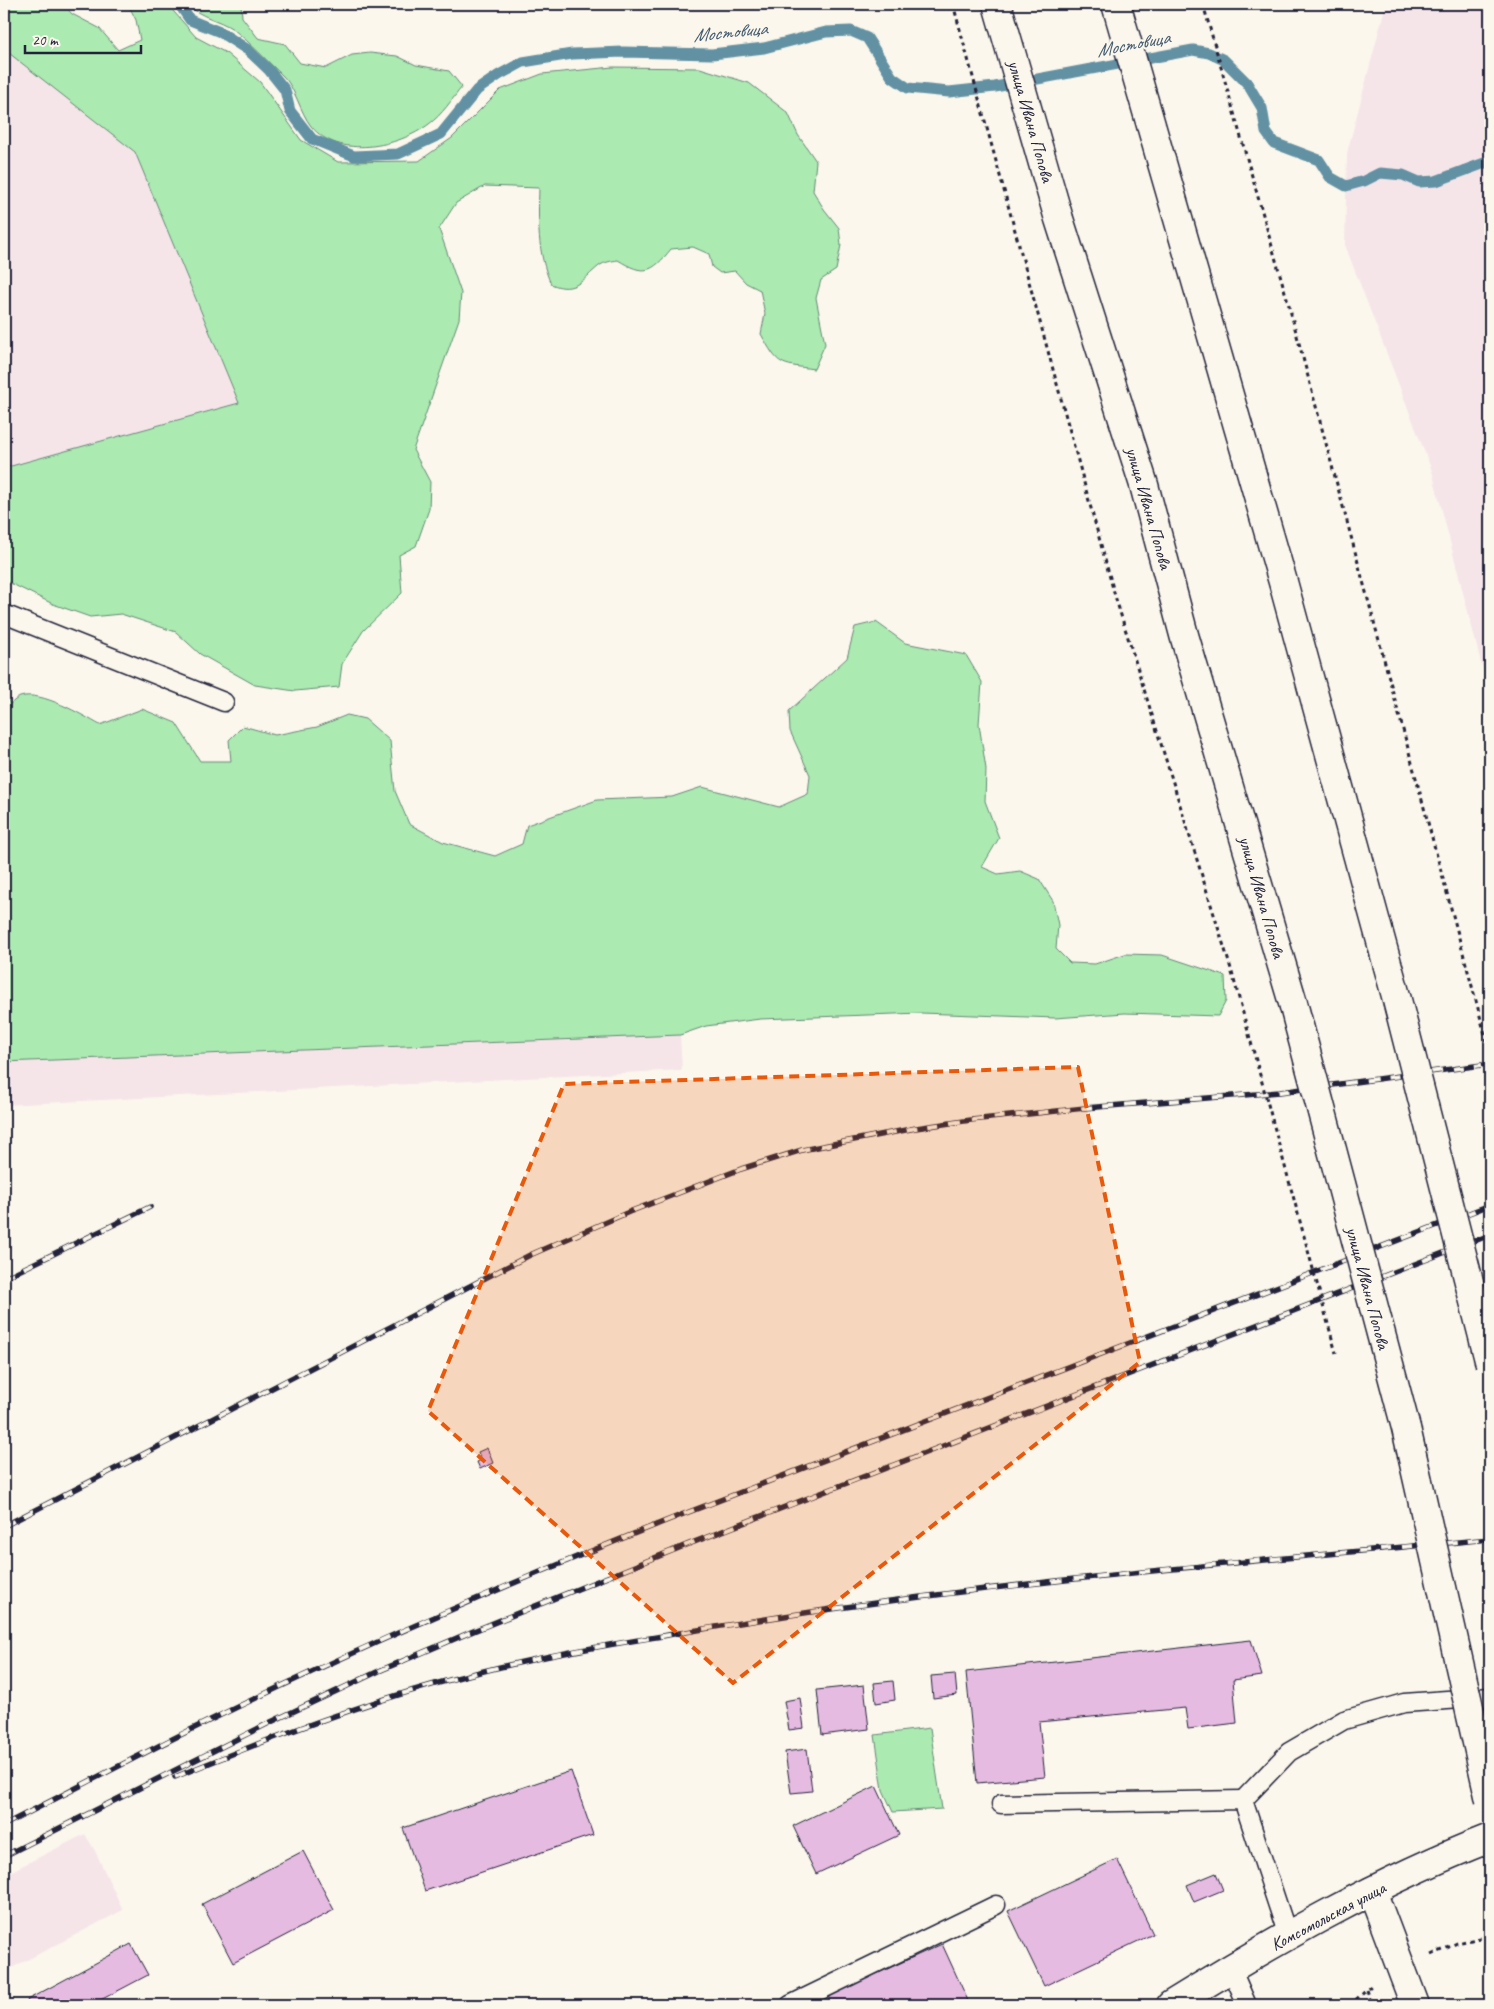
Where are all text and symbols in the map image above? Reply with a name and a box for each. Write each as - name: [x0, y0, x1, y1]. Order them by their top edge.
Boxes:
- water label: Мостовица: [692, 16, 770, 48]
- scale bar: [25, 22, 141, 54]
- water label: Мостовица: [1094, 25, 1173, 63]
- text: 20 m: [32, 31, 59, 50]
- street label: улица Ивана Попова: [1003, 57, 1059, 186]
- street label: улица Ивана Попова: [1121, 444, 1177, 573]
- street label: улица Ивана Попова: [1234, 833, 1290, 962]
- street label: улица Ивана Попова: [1341, 1223, 1395, 1353]
- street label: Комсомольская улица: [1267, 1876, 1391, 1955]

